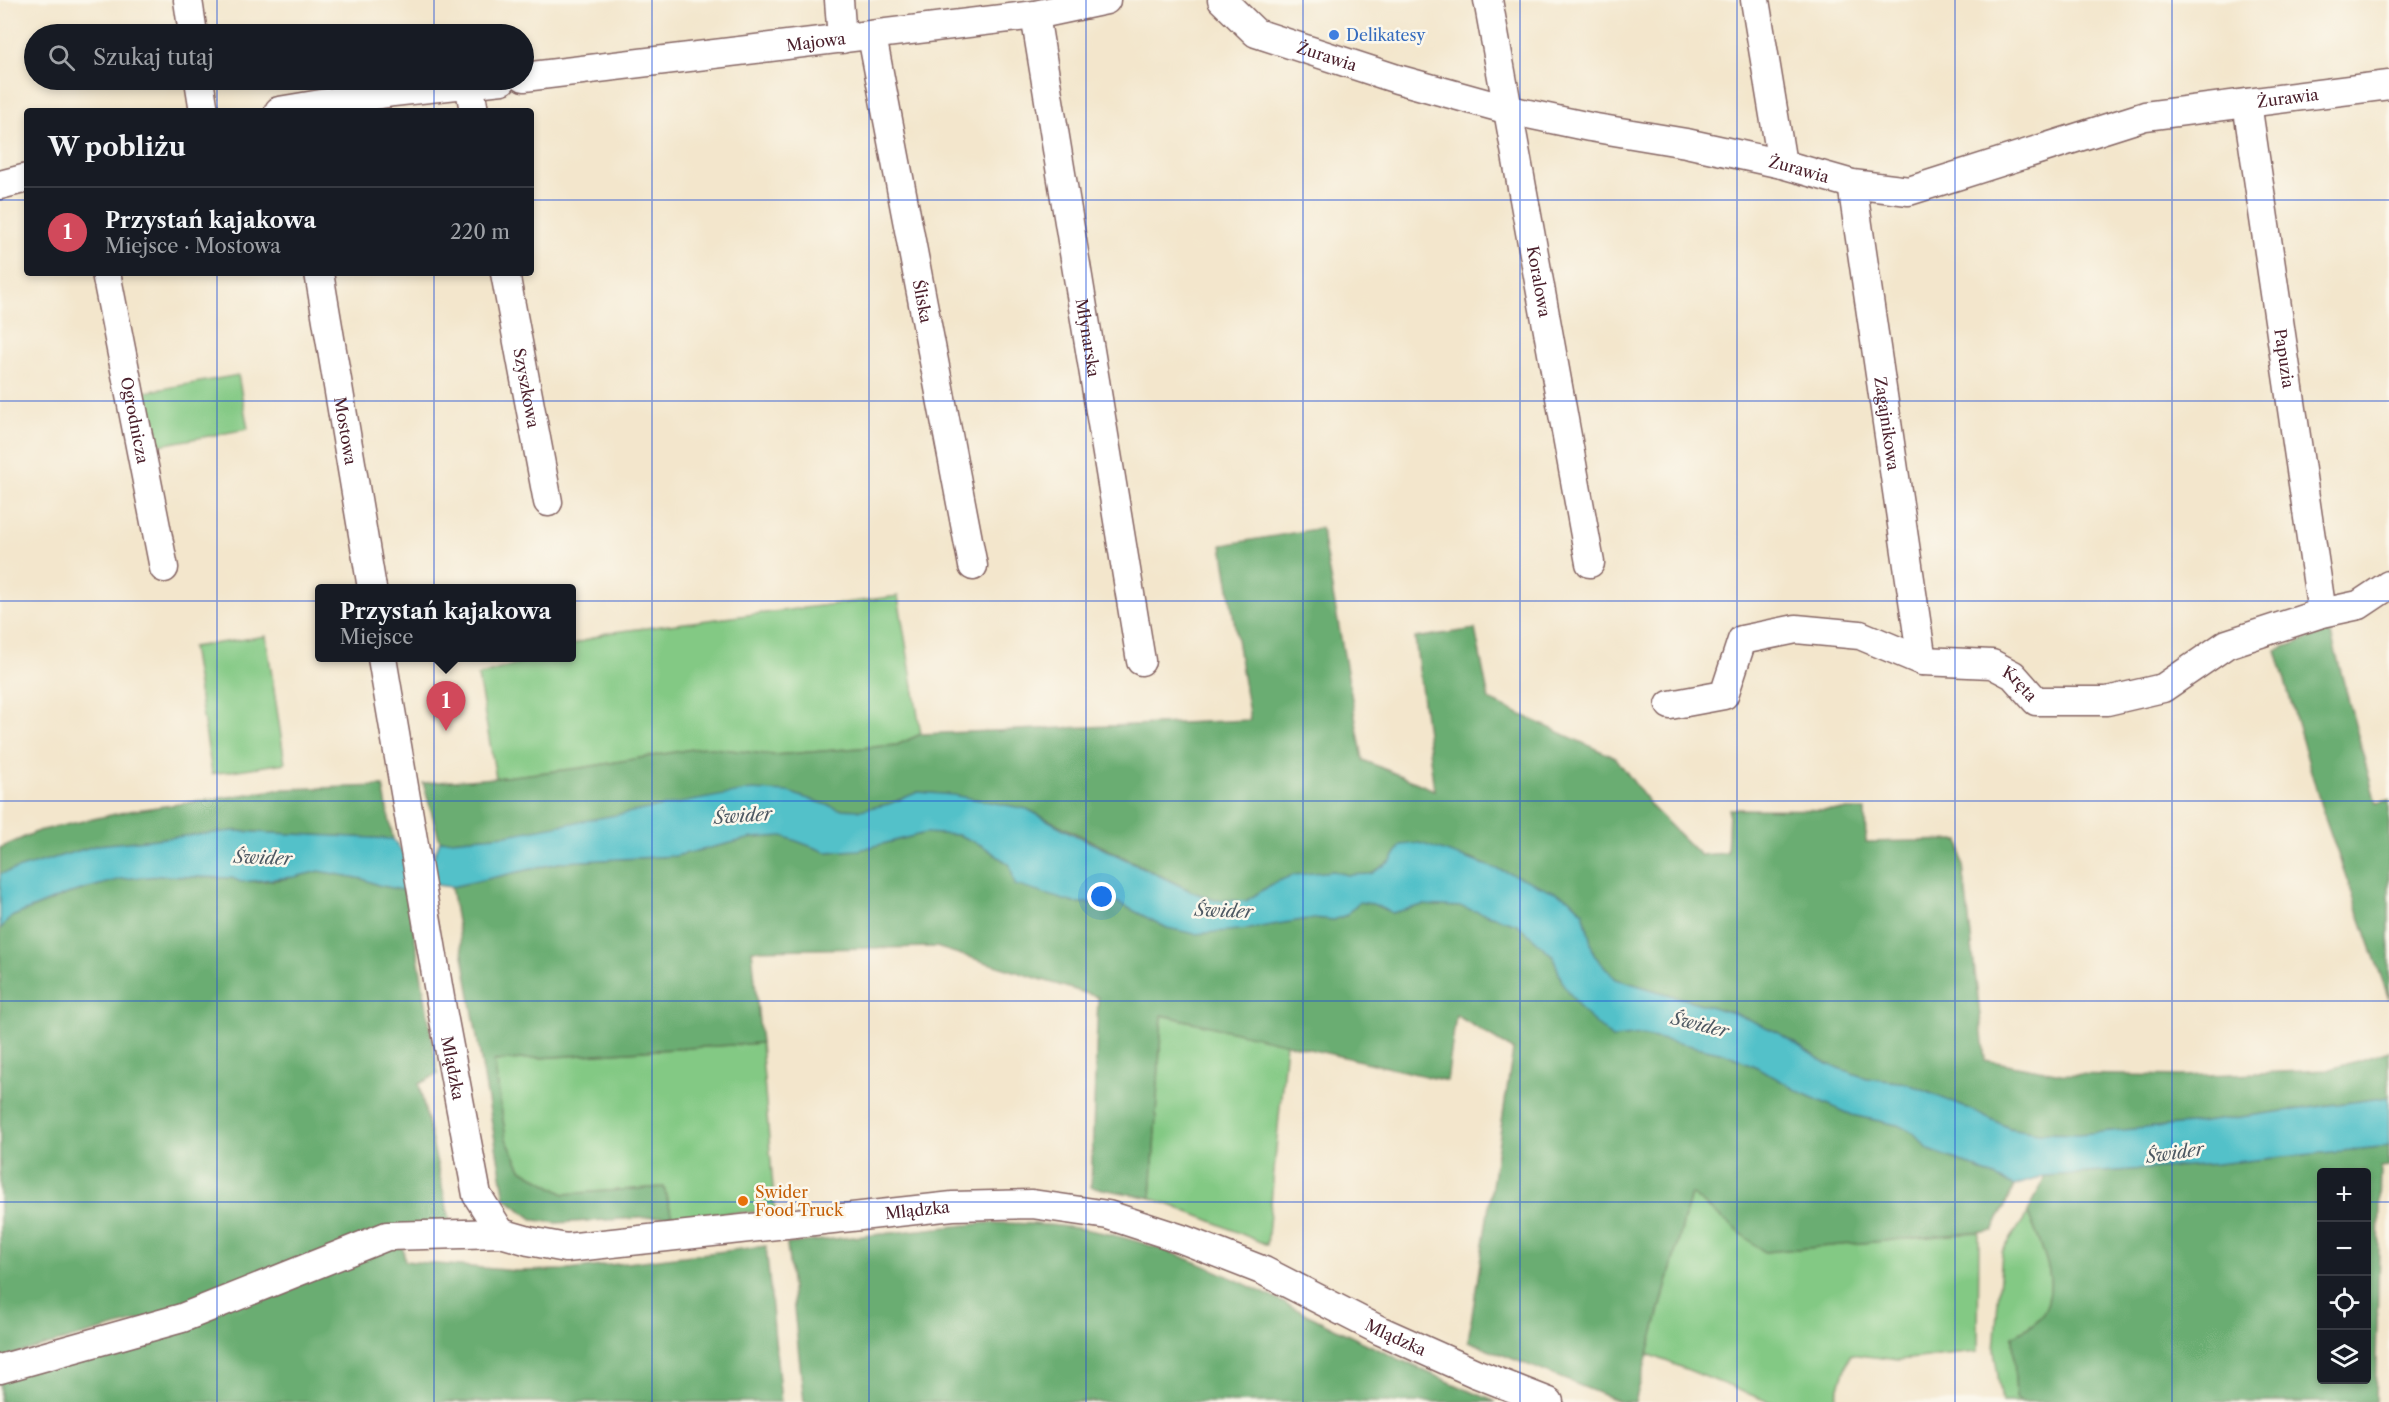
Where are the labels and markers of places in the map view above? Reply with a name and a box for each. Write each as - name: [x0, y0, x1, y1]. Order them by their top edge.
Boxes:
- place label: Delikatesy: [1346, 25, 1426, 45]
- marker: Delikatesy: [1327, 28, 1341, 42]
- pin: 1: [426, 682, 466, 731]
- place label: Swider Food Truck: [755, 1182, 844, 1220]
- marker: Swider Food Truck: [736, 1194, 750, 1208]

